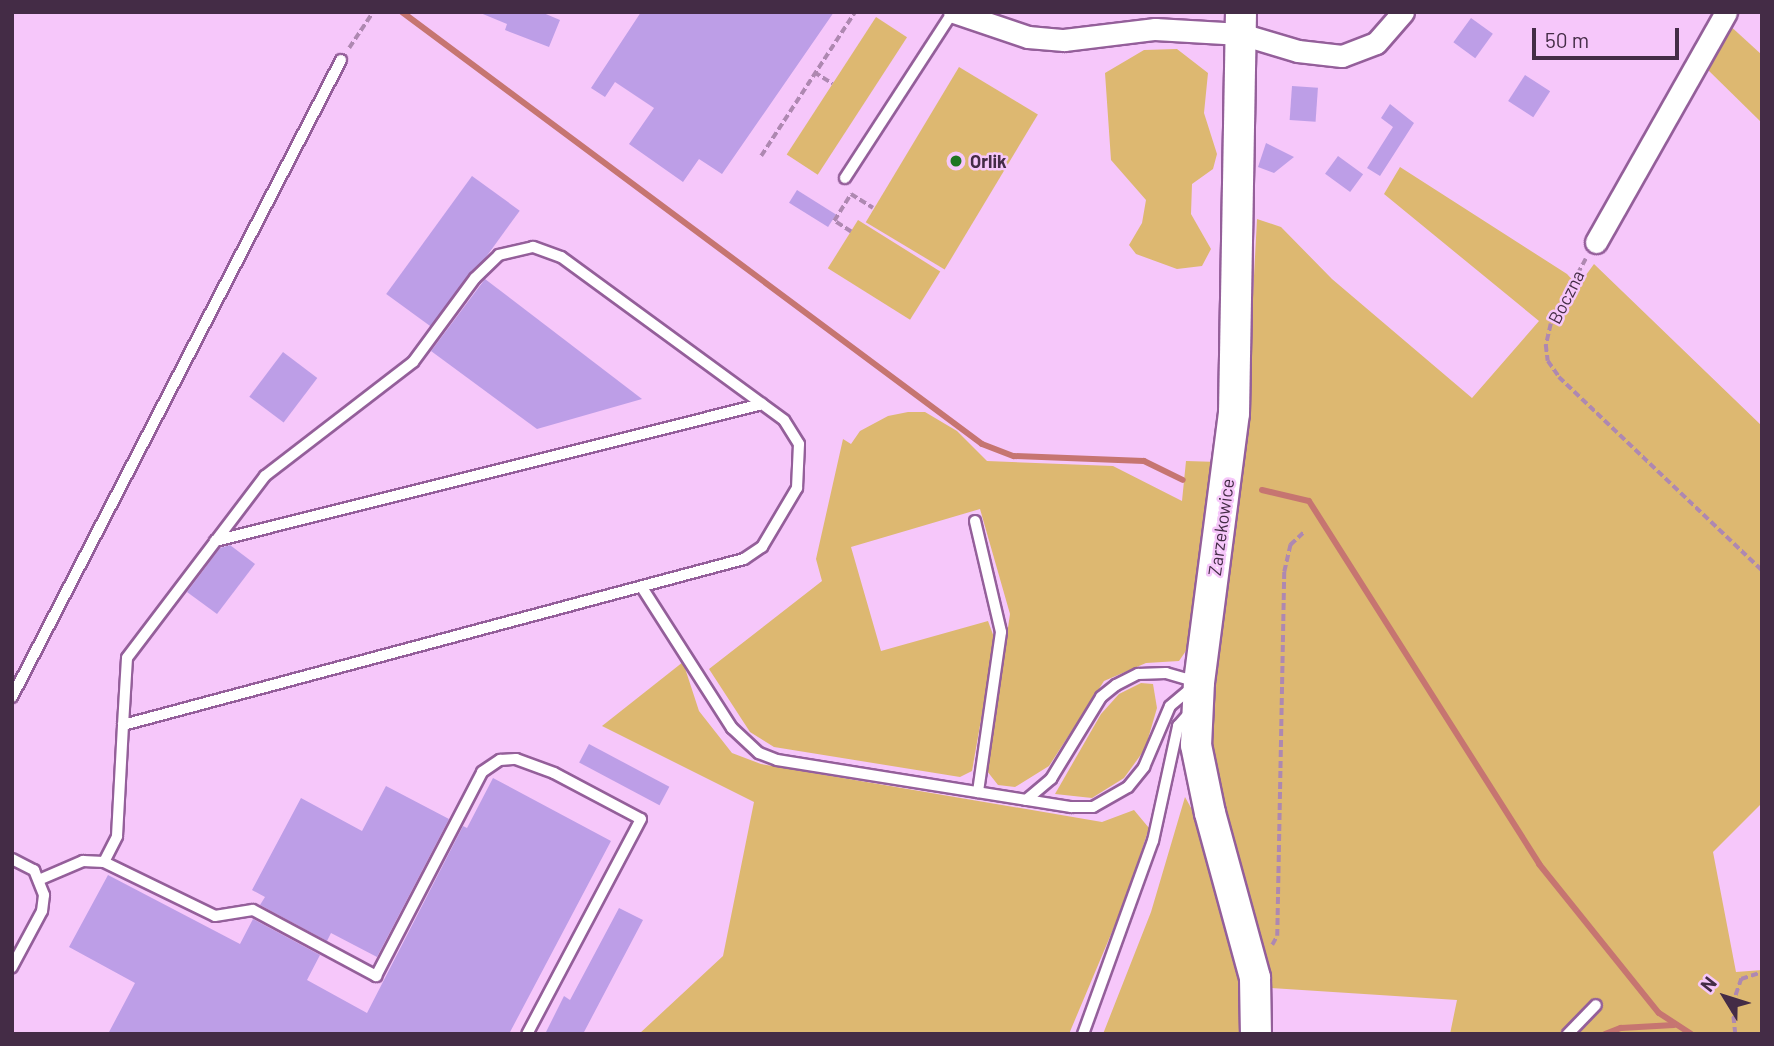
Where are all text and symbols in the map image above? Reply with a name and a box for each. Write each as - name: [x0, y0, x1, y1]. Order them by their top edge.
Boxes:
- scale bar: [1536, 14, 1683, 58]
- text: 50 m: [1545, 27, 1589, 52]
- place label: Orlik: [970, 150, 1007, 172]
- marker: Orlik: [948, 153, 964, 169]
- street label: Boczna: [1543, 267, 1589, 327]
- street label: Zarzekowice: [1203, 477, 1239, 577]
- north arrow: [1690, 962, 1760, 1032]
- text: N: [1695, 972, 1721, 996]

